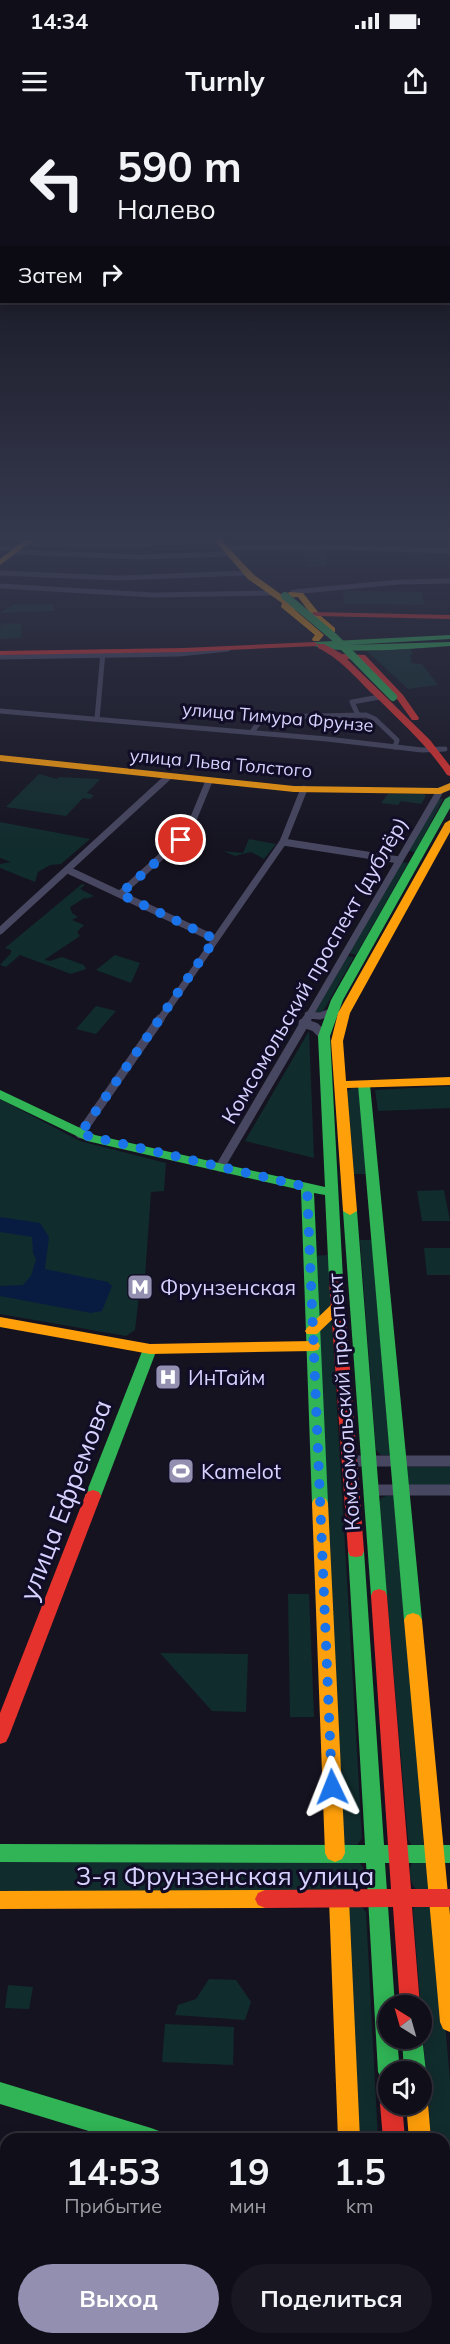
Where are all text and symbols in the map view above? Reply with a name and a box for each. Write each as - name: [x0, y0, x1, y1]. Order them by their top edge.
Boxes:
- text: 14:34: [30, 7, 88, 35]
- text: Turnly: [185, 64, 265, 98]
- icon: menu: [18, 65, 51, 98]
- icon: share: [399, 65, 432, 98]
- text: 590 m: [117, 140, 242, 193]
- icon: left: [18, 144, 96, 222]
- text: Налево: [117, 192, 216, 226]
- icon: right: [95, 258, 128, 291]
- text: Затем: [18, 261, 83, 289]
- street label: улица Тимура Фрунзе: [181, 697, 375, 737]
- street label: улица Льва Толстого: [129, 744, 313, 782]
- street label: Комсомольский проспект (дублёр): [215, 812, 413, 1128]
- pin: [155, 814, 206, 865]
- icon: arrive: [164, 823, 197, 856]
- metro station icon: Фрунзенская: [125, 1272, 155, 1302]
- street label: Комсомольский проспект: [321, 1272, 365, 1532]
- place label: Фрунзенская: [160, 1274, 296, 1300]
- hospital icon: ИнТайм: [153, 1362, 183, 1392]
- place label: ИнТайм: [188, 1364, 265, 1390]
- street label: улица Ефремова: [12, 1395, 118, 1605]
- sports icon: Kamelot: [166, 1456, 196, 1486]
- place label: Kamelot: [201, 1458, 281, 1484]
- position arrow: [300, 1755, 364, 1819]
- street label: 3-я Фрунзенская улица: [76, 1859, 374, 1892]
- north arrow: [378, 1995, 432, 2049]
- map controls: [378, 1995, 432, 2115]
- button: sound: [378, 2061, 432, 2115]
- text: 14:53: [65, 2149, 161, 2194]
- text: 19: [226, 2149, 270, 2194]
- text: 1.5: [334, 2149, 386, 2194]
- text: Прибытие: [64, 2193, 162, 2218]
- text: мин: [229, 2193, 267, 2218]
- text: km: [346, 2193, 374, 2218]
- button: Выход: [18, 2264, 219, 2333]
- button: Поделиться: [231, 2264, 432, 2333]

